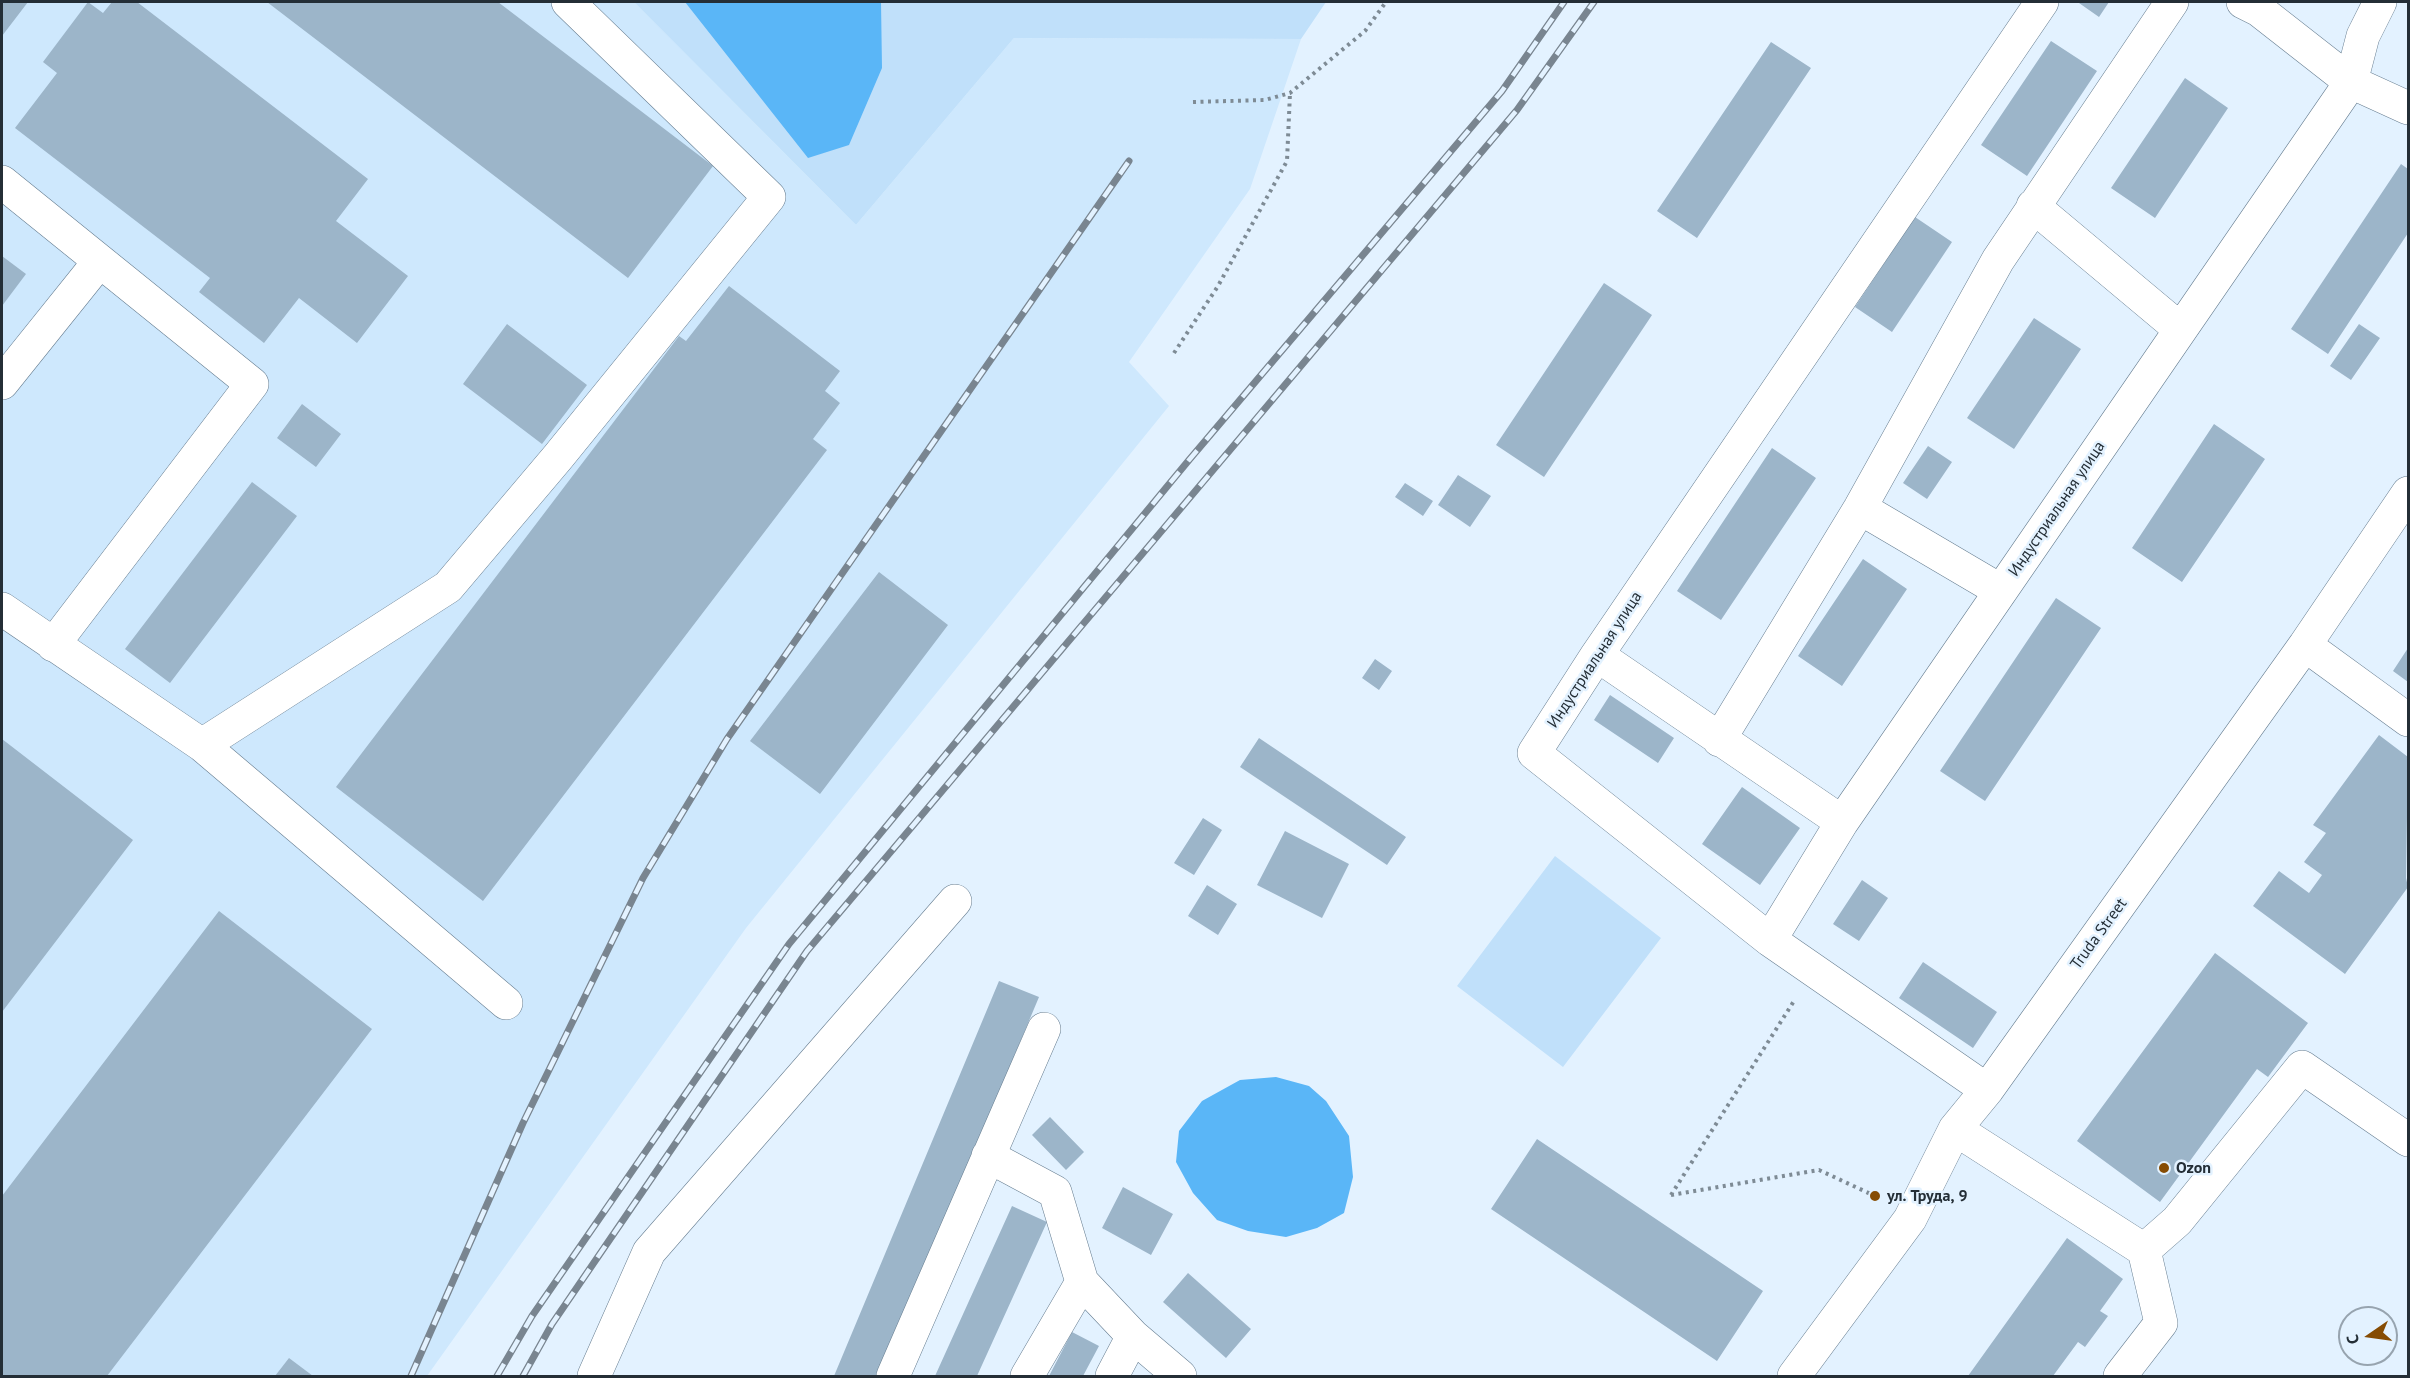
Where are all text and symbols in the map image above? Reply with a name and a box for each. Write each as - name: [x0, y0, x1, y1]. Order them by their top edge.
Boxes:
- street label: Индустриальная улица: [2005, 438, 2109, 580]
- street label: Индустриальная улица: [1544, 588, 1646, 732]
- street label: Truda Street: [2067, 895, 2131, 973]
- place label: Ozon: [2176, 1158, 2211, 1178]
- marker: Ozon: [2157, 1161, 2171, 1175]
- place label: ул. Труда, 9: [1887, 1186, 1968, 1206]
- marker: ул. Труда, 9: [1868, 1189, 1882, 1203]
- north arrow: [2338, 1306, 2398, 1366]
- text: С: [2342, 1333, 2363, 1346]

